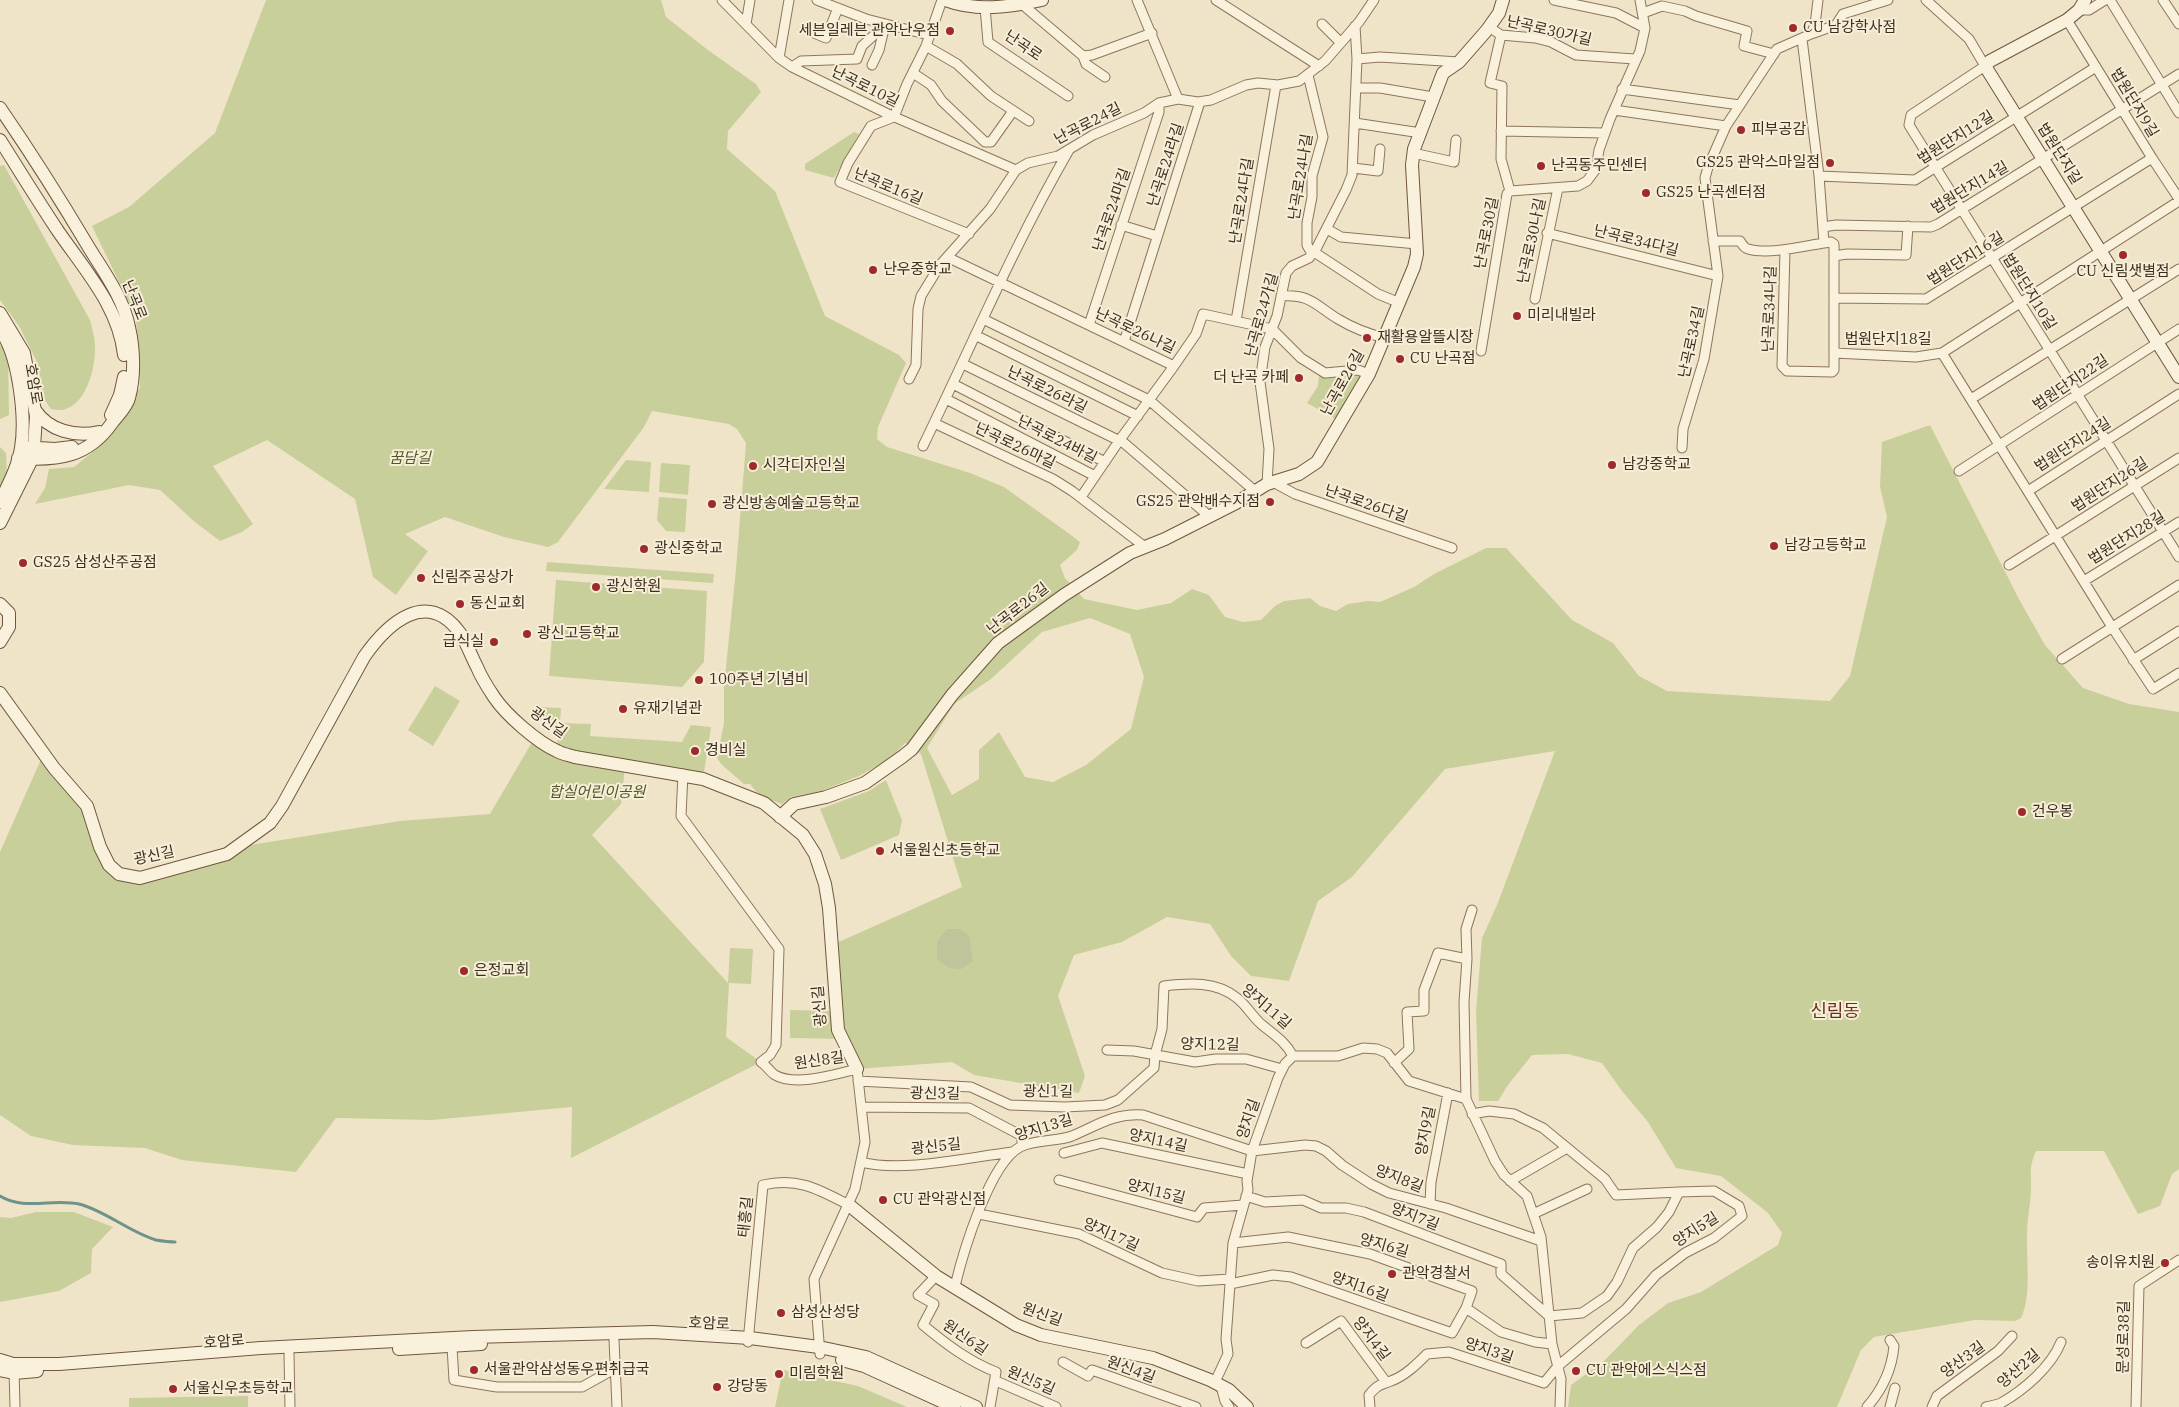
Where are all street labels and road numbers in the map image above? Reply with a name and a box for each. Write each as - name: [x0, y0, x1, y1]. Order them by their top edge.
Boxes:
- street label: 난곡로30가길: [1505, 12, 1593, 50]
- street label: 난곡로: [1001, 27, 1045, 65]
- street label: 난곡로10길: [828, 63, 902, 111]
- street label: 법원단지9길: [2106, 65, 2162, 141]
- street label: 난곡로24길: [1051, 99, 1125, 149]
- street label: 법원단지12길: [1914, 107, 1998, 169]
- street label: 법원단지길: [2033, 120, 2085, 188]
- street label: 난곡로24라길: [1144, 121, 1188, 209]
- street label: 난곡로24나길: [1285, 133, 1317, 221]
- street label: 난곡로24다길: [1226, 157, 1258, 245]
- street label: 법원단지14길: [1928, 158, 2012, 218]
- street label: 난곡로16길: [851, 165, 925, 209]
- street label: 난곡로24마길: [1089, 166, 1135, 254]
- street label: 난곡로30길: [1471, 195, 1503, 271]
- street label: 난곡로30나길: [1514, 197, 1550, 285]
- street label: 난곡로34다길: [1592, 222, 1680, 260]
- street label: 법원단지16길: [1924, 228, 2008, 290]
- street label: 법원단지10길: [1998, 250, 2060, 334]
- street label: 난곡로34나길: [1759, 265, 1781, 353]
- street label: 난곡로24가길: [1241, 271, 1283, 359]
- street label: 난곡로: [118, 277, 150, 323]
- street label: 난곡로26나길: [1092, 304, 1178, 358]
- street label: 난곡로34길: [1676, 304, 1708, 380]
- street label: 법원단지18길: [1845, 331, 1931, 349]
- street label: 난곡로26길: [1317, 347, 1369, 419]
- street label: 법원단지22길: [2030, 351, 2112, 415]
- street label: 호암로: [21, 362, 45, 406]
- street label: 난곡로26라길: [1004, 363, 1090, 417]
- street label: 난곡로24바길: [1014, 412, 1100, 468]
- street label: 법원단지24길: [2032, 414, 2114, 476]
- street label: 난곡로26마길: [972, 419, 1058, 473]
- street label: 법원단지26길: [2069, 454, 2151, 516]
- street label: 난곡로26다길: [1322, 481, 1410, 527]
- street label: 법원단지28길: [2085, 507, 2169, 569]
- street label: 난곡로26길: [984, 579, 1052, 639]
- street label: 광신길: [526, 704, 570, 742]
- street label: 광신길: [132, 843, 176, 869]
- street label: 양지11길: [1238, 981, 1294, 1033]
- street label: 광신길: [809, 985, 831, 1027]
- street label: 양지12길: [1180, 1035, 1240, 1055]
- street label: 원신8길: [793, 1049, 845, 1073]
- street label: 광신1길: [1023, 1083, 1073, 1101]
- street label: 광신3길: [910, 1085, 960, 1103]
- street label: 양지길: [1234, 1096, 1264, 1142]
- street label: 양지9길: [1412, 1105, 1440, 1157]
- street label: 양지13길: [1013, 1111, 1075, 1145]
- street label: 양지14길: [1127, 1126, 1189, 1156]
- street label: 광신5길: [910, 1135, 962, 1159]
- street label: 양지8길: [1372, 1162, 1426, 1196]
- street label: 양지15길: [1125, 1176, 1187, 1208]
- street label: 태흥길: [735, 1195, 757, 1239]
- street label: 양지7길: [1388, 1200, 1442, 1234]
- street label: 양지5길: [1670, 1209, 1722, 1251]
- street label: 양지17길: [1080, 1215, 1142, 1255]
- street label: 양지6길: [1357, 1230, 1411, 1262]
- street label: 양지16길: [1329, 1268, 1391, 1306]
- street label: 원신길: [1019, 1300, 1065, 1330]
- street label: 문성로38길: [2114, 1300, 2134, 1374]
- street label: 양지4길: [1349, 1313, 1393, 1365]
- street label: 호암로: [688, 1314, 730, 1334]
- street label: 원신6길: [939, 1316, 991, 1360]
- street label: 호암로: [203, 1331, 245, 1353]
- street label: 양지3길: [1462, 1335, 1516, 1367]
- street label: 양산3길: [1937, 1338, 1989, 1382]
- street label: 양산2길: [1994, 1346, 2044, 1392]
- street label: 원신4길: [1104, 1353, 1158, 1387]
- street label: 원신5길: [1004, 1363, 1058, 1399]

